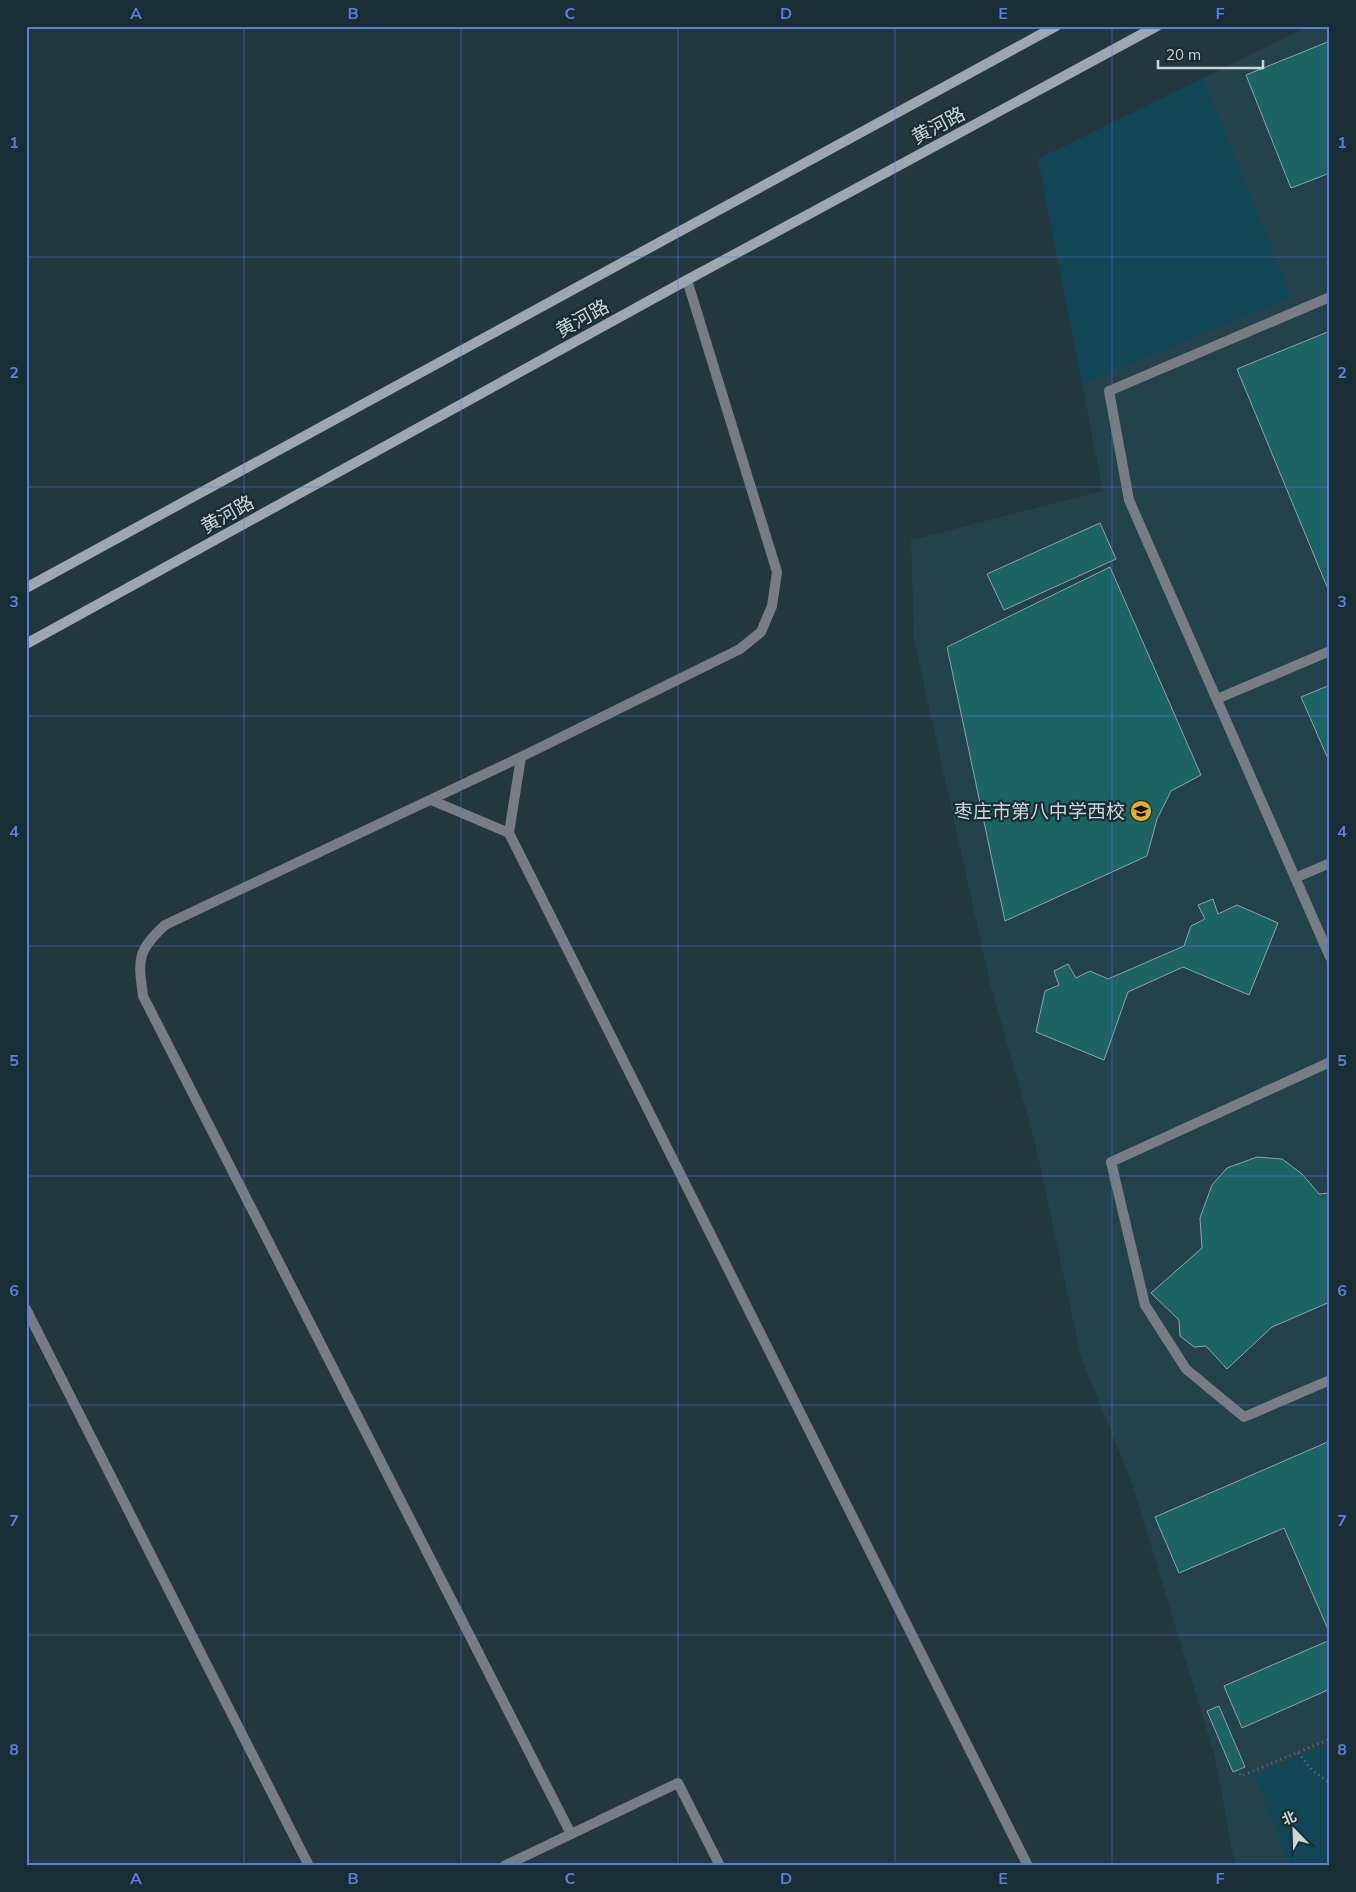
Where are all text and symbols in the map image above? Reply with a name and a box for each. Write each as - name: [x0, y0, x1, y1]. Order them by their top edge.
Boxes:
- text: A: [130, 3, 142, 23]
- text: B: [347, 3, 359, 23]
- text: C: [565, 3, 576, 23]
- text: D: [780, 3, 792, 23]
- text: E: [998, 3, 1008, 23]
- text: F: [1215, 3, 1225, 23]
- scale bar: [1158, 38, 1264, 70]
- text: 20 m: [1166, 45, 1201, 64]
- street label: 黄河路: [907, 101, 969, 149]
- text: 1: [9, 132, 19, 152]
- text: 1: [1337, 132, 1347, 152]
- street label: 黄河路: [551, 294, 613, 342]
- text: 2: [9, 362, 19, 382]
- text: 2: [1337, 362, 1347, 382]
- street label: 黄河路: [196, 490, 258, 538]
- text: 3: [9, 591, 19, 611]
- text: 3: [1337, 591, 1347, 611]
- place label: 枣庄市第八中学西校: [954, 799, 1125, 823]
- school or university icon: 枣庄市第八中学西校: [1129, 799, 1153, 823]
- text: 4: [9, 821, 19, 841]
- text: 4: [1337, 821, 1347, 841]
- text: 5: [9, 1050, 19, 1070]
- text: 5: [1337, 1050, 1347, 1070]
- text: 6: [9, 1280, 19, 1300]
- text: 6: [1337, 1280, 1347, 1300]
- text: 7: [9, 1510, 19, 1530]
- text: 7: [1337, 1510, 1347, 1530]
- text: 8: [9, 1739, 19, 1759]
- text: 8: [1337, 1739, 1347, 1759]
- north arrow: [1268, 1804, 1318, 1854]
- text: 北: [1279, 1807, 1299, 1829]
- text: A: [130, 1868, 142, 1888]
- text: B: [347, 1868, 359, 1888]
- text: C: [565, 1868, 576, 1888]
- text: D: [780, 1868, 792, 1888]
- text: E: [998, 1868, 1008, 1888]
- text: F: [1215, 1868, 1225, 1888]

